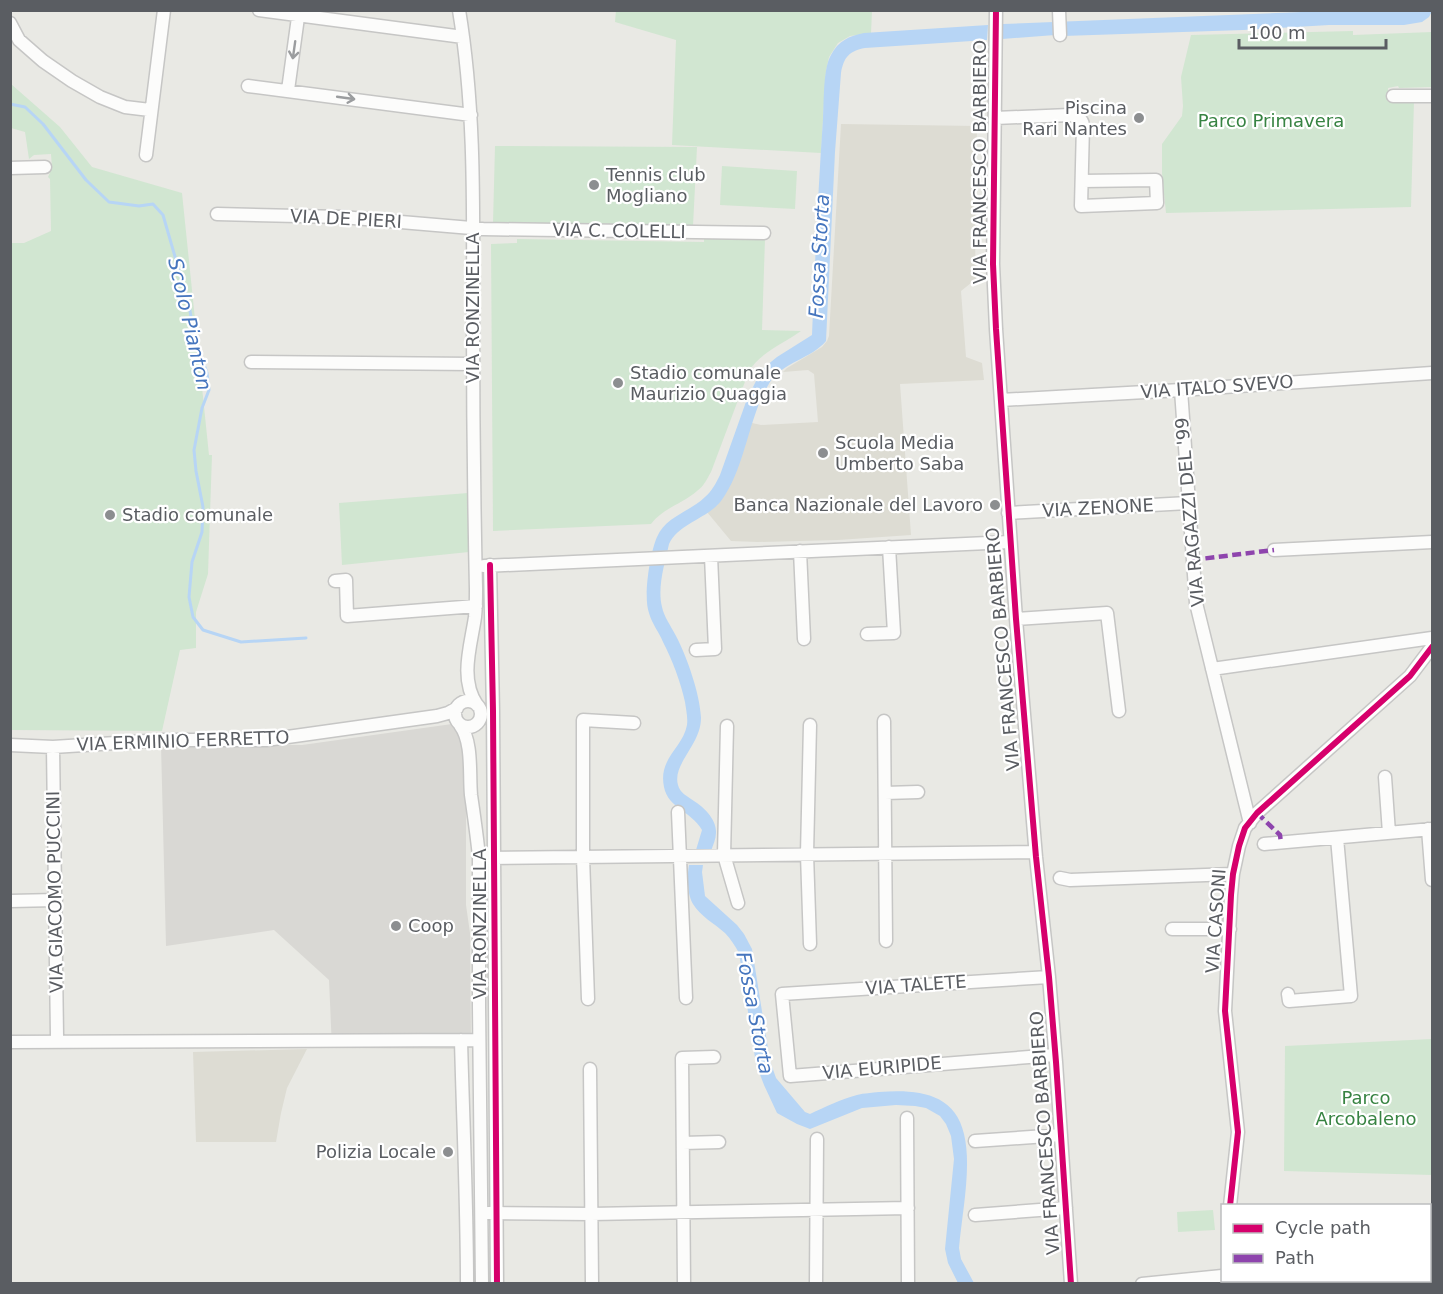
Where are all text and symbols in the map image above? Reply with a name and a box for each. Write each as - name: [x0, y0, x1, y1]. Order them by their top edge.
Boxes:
- scale bar: [1239, 12, 1386, 50]
- text: 100 m: [1248, 22, 1306, 43]
- one-way arrow: [288, 40, 299, 60]
- street label: VIA FRANCESCO BARBIERO: [969, 40, 990, 284]
- one-way arrow: [336, 93, 355, 104]
- place label: Piscina Rari Nantes: [1022, 97, 1127, 139]
- park label: Parco Primavera: [1198, 110, 1344, 131]
- marker: Piscina Rari Nantes: [1132, 111, 1146, 125]
- place label: Tennis club Mogliano: [605, 164, 706, 206]
- marker: Tennis club Mogliano: [587, 178, 601, 192]
- water label: Fossa Storta: [804, 193, 834, 319]
- street label: VIA DE PIERI: [290, 205, 402, 232]
- street label: VIA C. COLELLI: [552, 219, 686, 242]
- street label: VIA RONZINELLA: [462, 232, 483, 384]
- water label: Scolo Pianton: [163, 255, 217, 393]
- place label: Stadio comunale Maurizio Quaggia: [630, 362, 787, 404]
- street label: VIA ITALO SVEVO: [1140, 371, 1294, 402]
- marker: Stadio comunale Maurizio Quaggia: [611, 376, 625, 390]
- street label: VIA RAGAZZI DEL '99: [1171, 416, 1208, 608]
- place label: Scuola Media Umberto Saba: [835, 432, 964, 474]
- marker: Scuola Media Umberto Saba: [816, 446, 830, 460]
- place label: Banca Nazionale del Lavoro: [733, 494, 983, 515]
- street label: VIA ZENONE: [1042, 494, 1154, 521]
- marker: Banca Nazionale del Lavoro: [988, 498, 1002, 512]
- place label: Stadio comunale: [122, 504, 273, 525]
- marker: Stadio comunale: [103, 508, 117, 522]
- street label: VIA FRANCESCO BARBIERO: [981, 526, 1024, 772]
- street label: VIA ERMINIO FERRETTO: [76, 726, 290, 755]
- street label: VIA GIACOMO PUCCINI: [42, 791, 67, 993]
- street label: VIA RONZINELLA: [469, 848, 490, 1000]
- street label: VIA CASONI: [1201, 868, 1230, 974]
- place label: Coop: [408, 915, 454, 936]
- marker: Coop: [389, 919, 403, 933]
- water label: Fossa Storta: [731, 950, 779, 1076]
- street label: VIA TALETE: [865, 970, 967, 999]
- street label: VIA FRANCESCO BARBIERO: [1026, 1010, 1063, 1256]
- street label: VIA EURIPIDE: [822, 1052, 942, 1083]
- park label: Parco Arcobaleno: [1315, 1087, 1417, 1129]
- place label: Polizia Locale: [316, 1141, 436, 1162]
- marker: Polizia Locale: [441, 1145, 455, 1159]
- legend: [1221, 1204, 1431, 1282]
- text: Cycle path: [1275, 1217, 1371, 1238]
- text: Path: [1275, 1247, 1315, 1268]

